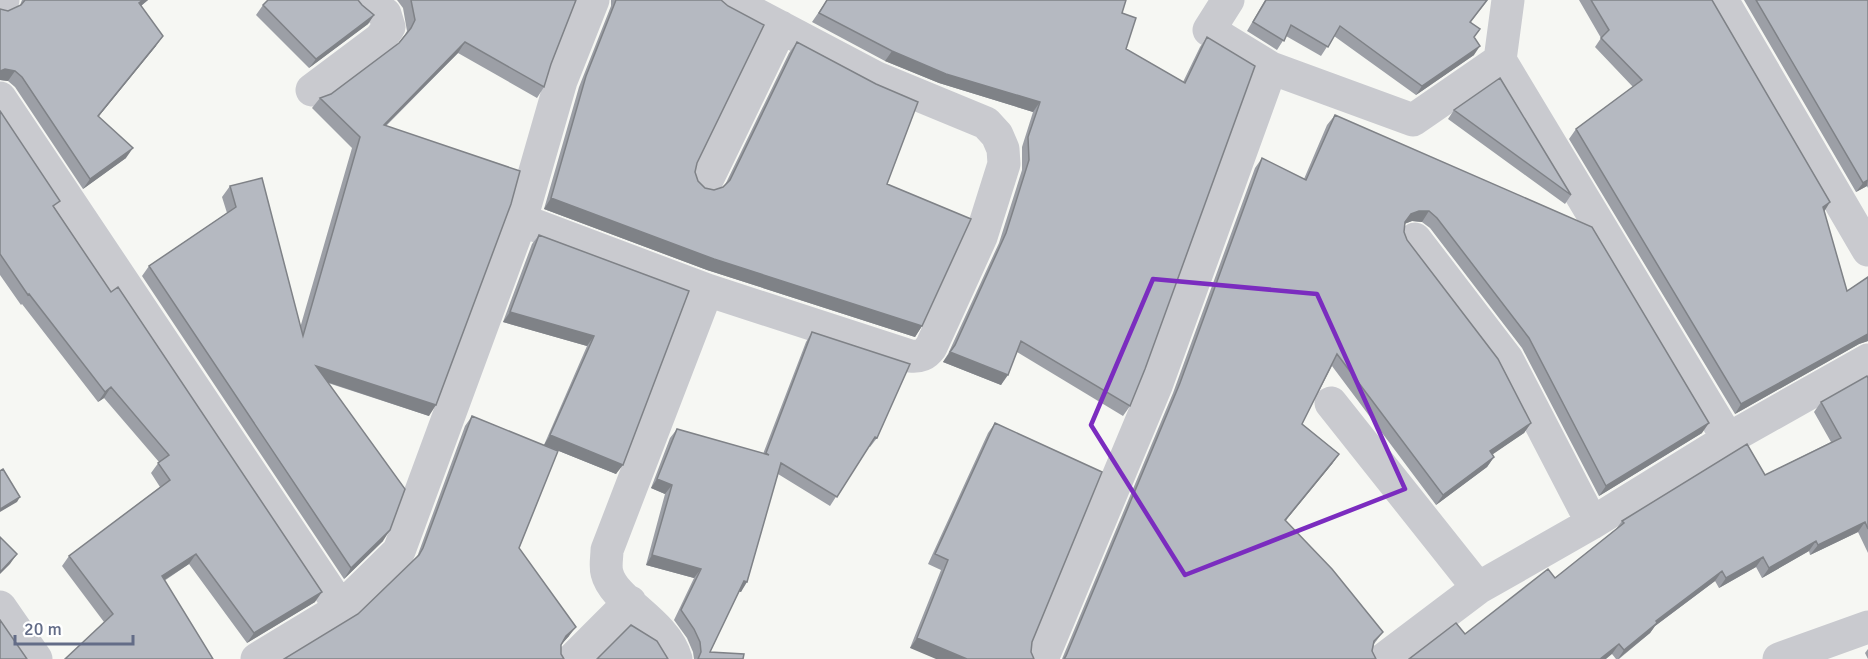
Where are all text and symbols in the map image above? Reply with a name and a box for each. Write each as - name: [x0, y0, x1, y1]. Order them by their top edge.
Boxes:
- scale bar: [15, 608, 134, 646]
- text: 20 m: [24, 618, 62, 640]

